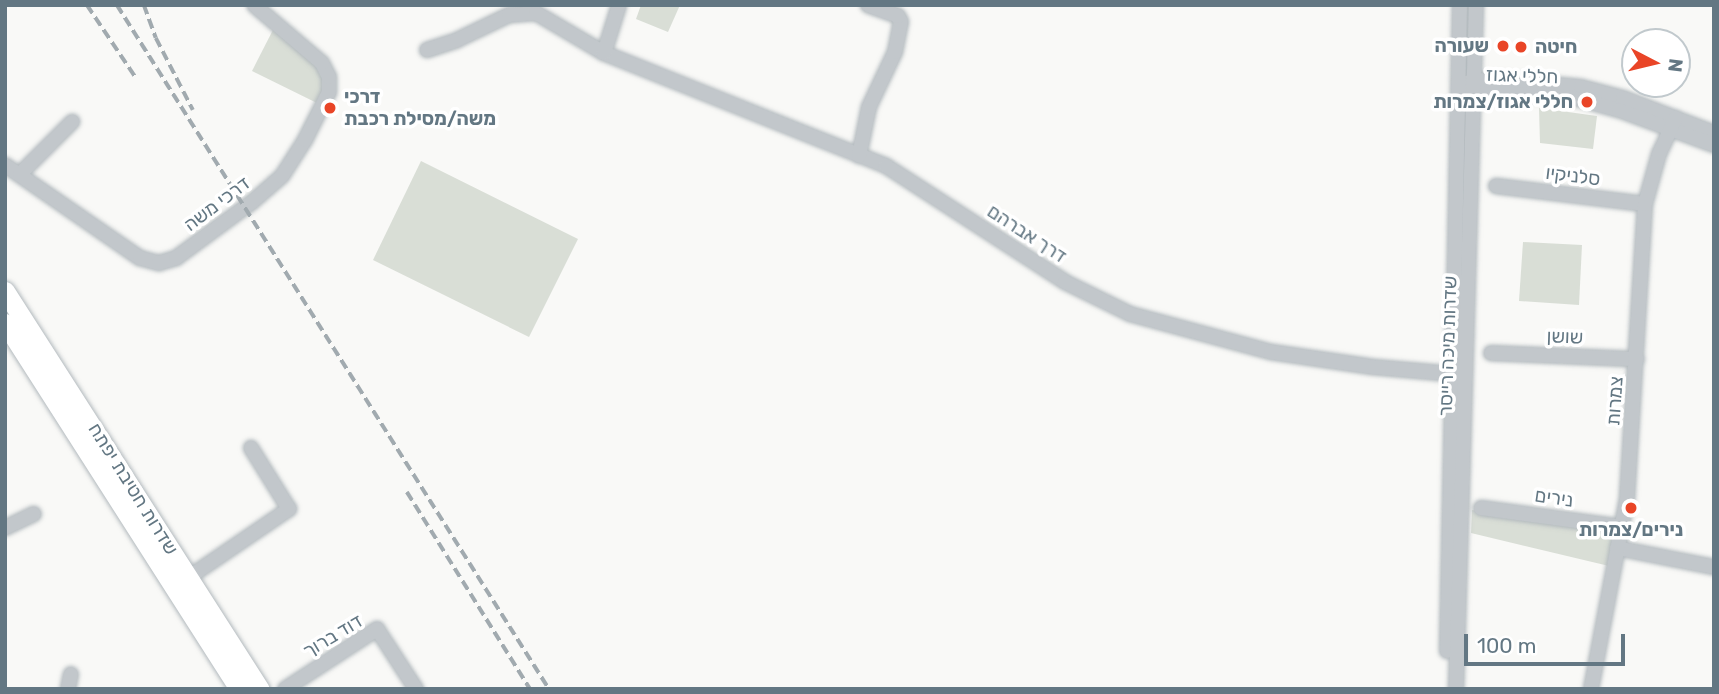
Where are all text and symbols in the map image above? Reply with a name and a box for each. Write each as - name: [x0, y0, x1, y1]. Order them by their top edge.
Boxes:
- north arrow: [1621, 28, 1691, 98]
- place label: שעורה: [1435, 35, 1489, 57]
- place label: חיטה: [1535, 36, 1577, 58]
- marker: שעורה: [1495, 38, 1511, 54]
- marker: חיטה: [1513, 39, 1529, 55]
- text: N: [1663, 57, 1688, 74]
- street label: חללי אגוז: [1485, 63, 1559, 89]
- place label: דרכי משה/מסילת רכבת: [344, 86, 496, 130]
- place label: חללי אגוז/צמרות: [1433, 91, 1573, 113]
- marker: חללי אגוז/צמרות: [1579, 94, 1595, 110]
- marker: דרכי משה/מסילת רכבת: [322, 100, 338, 116]
- street label: סלניקיו: [1544, 161, 1602, 191]
- street label: דרכי משה: [179, 172, 255, 236]
- street label: דרך אברהם: [983, 200, 1071, 268]
- street label: שדרות מיכה רייסר: [1434, 275, 1462, 417]
- street label: שושן: [1546, 325, 1584, 349]
- street label: צמרות: [1602, 376, 1628, 426]
- street label: שדרות חטיבת יפתח: [83, 419, 183, 559]
- street label: נירים: [1533, 484, 1575, 512]
- marker: נירים/צמרות: [1623, 500, 1639, 516]
- place label: נירים/צמרות: [1579, 519, 1683, 541]
- street label: דוד ברוך: [299, 609, 367, 663]
- scale bar: [1467, 620, 1628, 664]
- text: 100 m: [1477, 633, 1536, 658]

